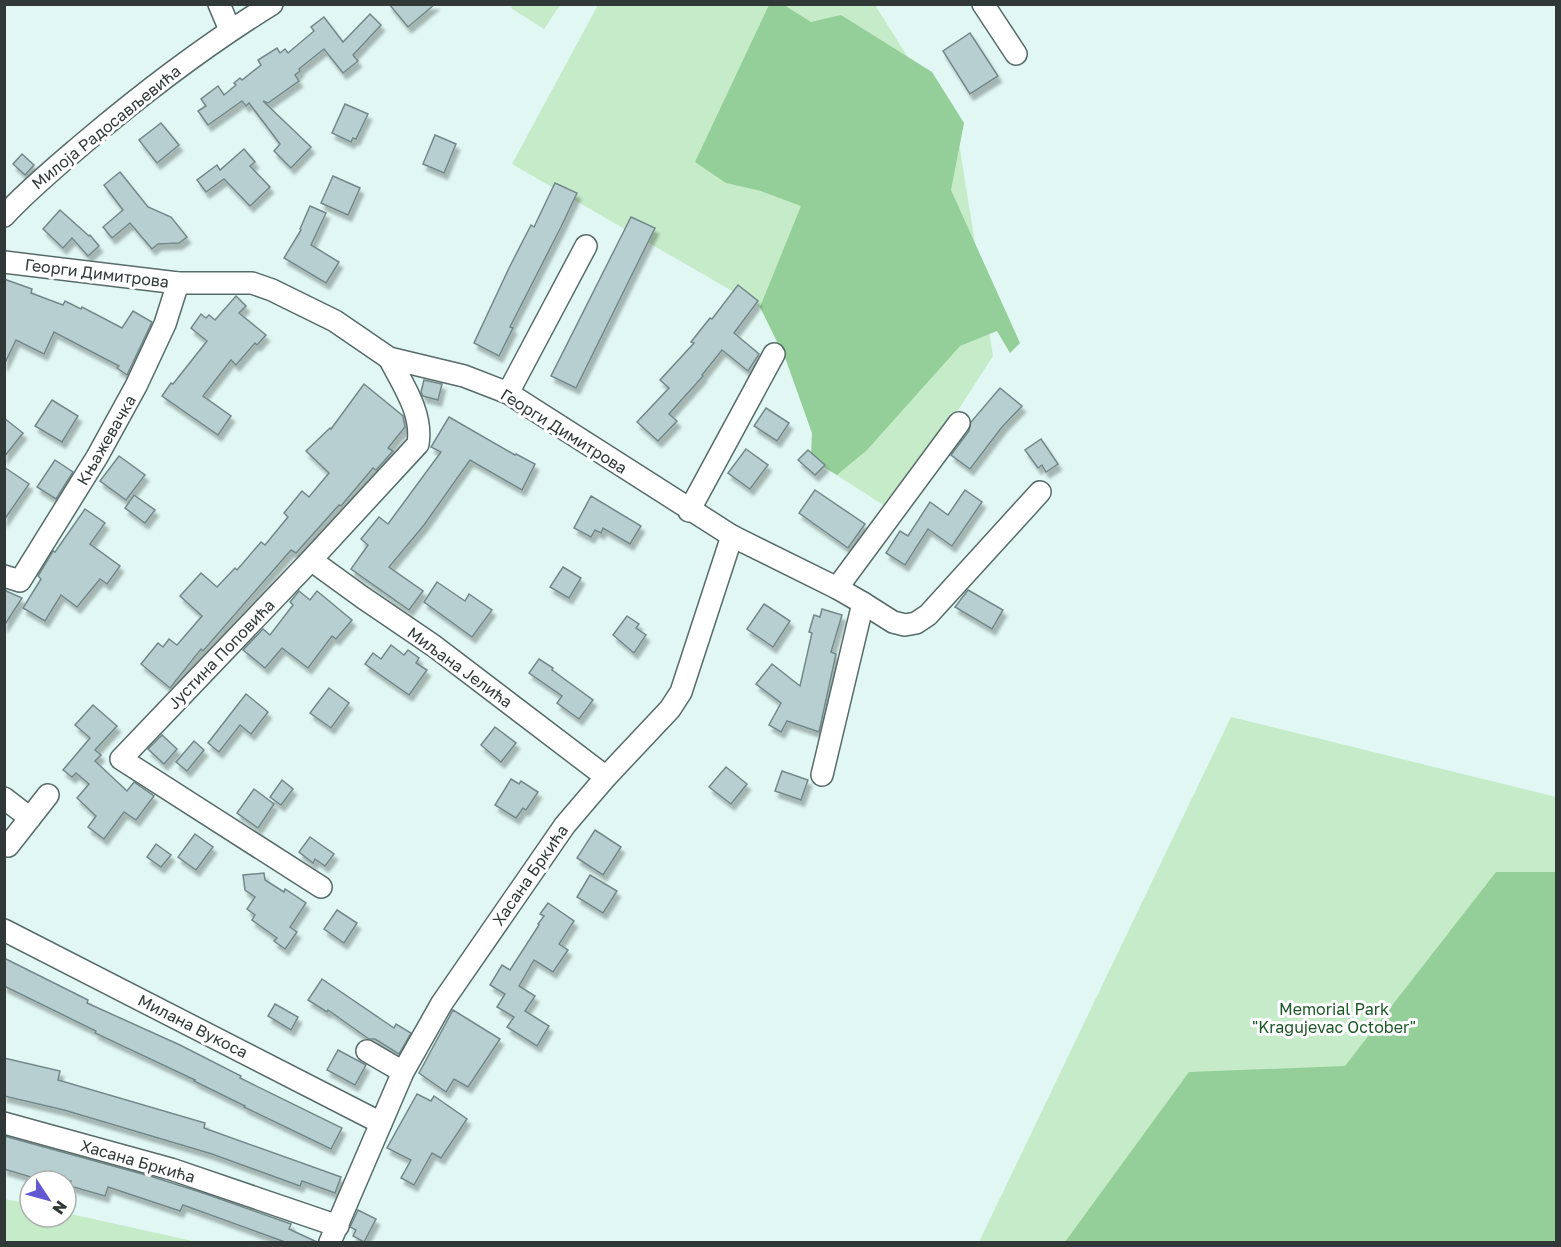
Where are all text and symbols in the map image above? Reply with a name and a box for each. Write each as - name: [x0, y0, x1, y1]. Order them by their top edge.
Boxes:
- street label: Милоја Радосављевића: [27, 61, 185, 193]
- street label: Георги Димитрова: [24, 254, 170, 292]
- street label: Георги Димитрова: [497, 384, 631, 478]
- street label: Књажевачка: [72, 391, 140, 489]
- street label: Јустина Поповића: [163, 595, 279, 713]
- street label: Миљана Јелића: [404, 622, 516, 712]
- street label: Хасана Бркића: [488, 821, 572, 929]
- street label: Милана Вукоса: [135, 990, 251, 1062]
- park label: Memorial Park "Kragujevac October": [1252, 999, 1416, 1037]
- street label: Хасана Бркића: [78, 1135, 198, 1187]
- north arrow: [18, 1169, 78, 1229]
- text: N: [48, 1197, 72, 1219]

